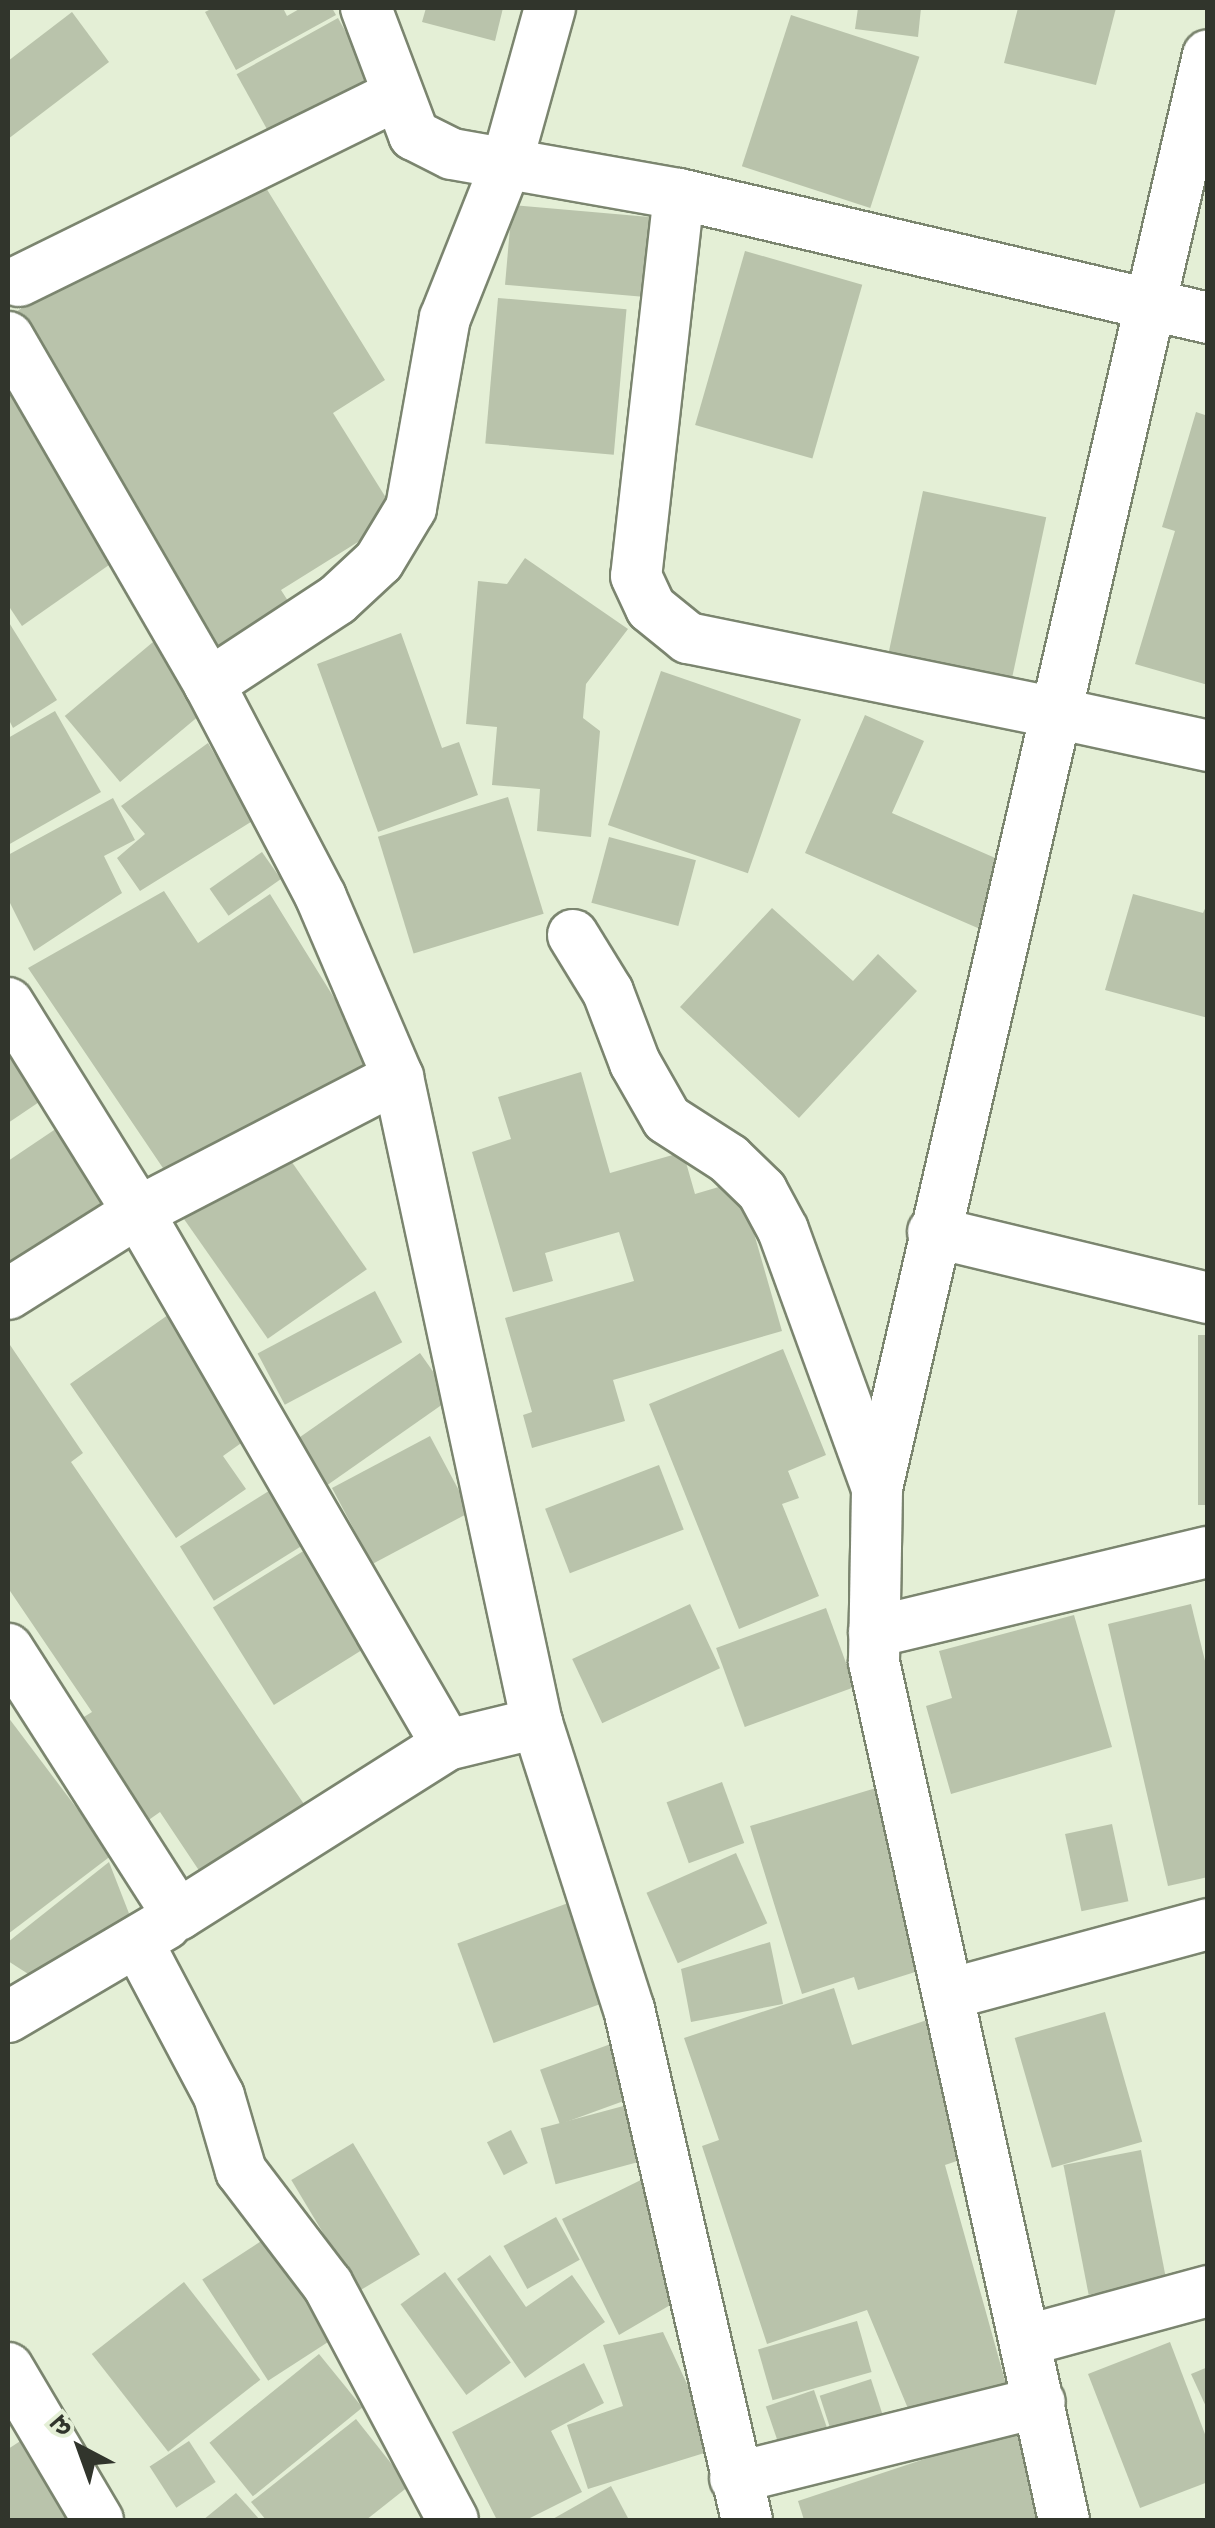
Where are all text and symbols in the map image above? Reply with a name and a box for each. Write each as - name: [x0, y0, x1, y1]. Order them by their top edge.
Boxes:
- north arrow: [30, 2398, 130, 2498]
- text: उ: [42, 2406, 78, 2444]

